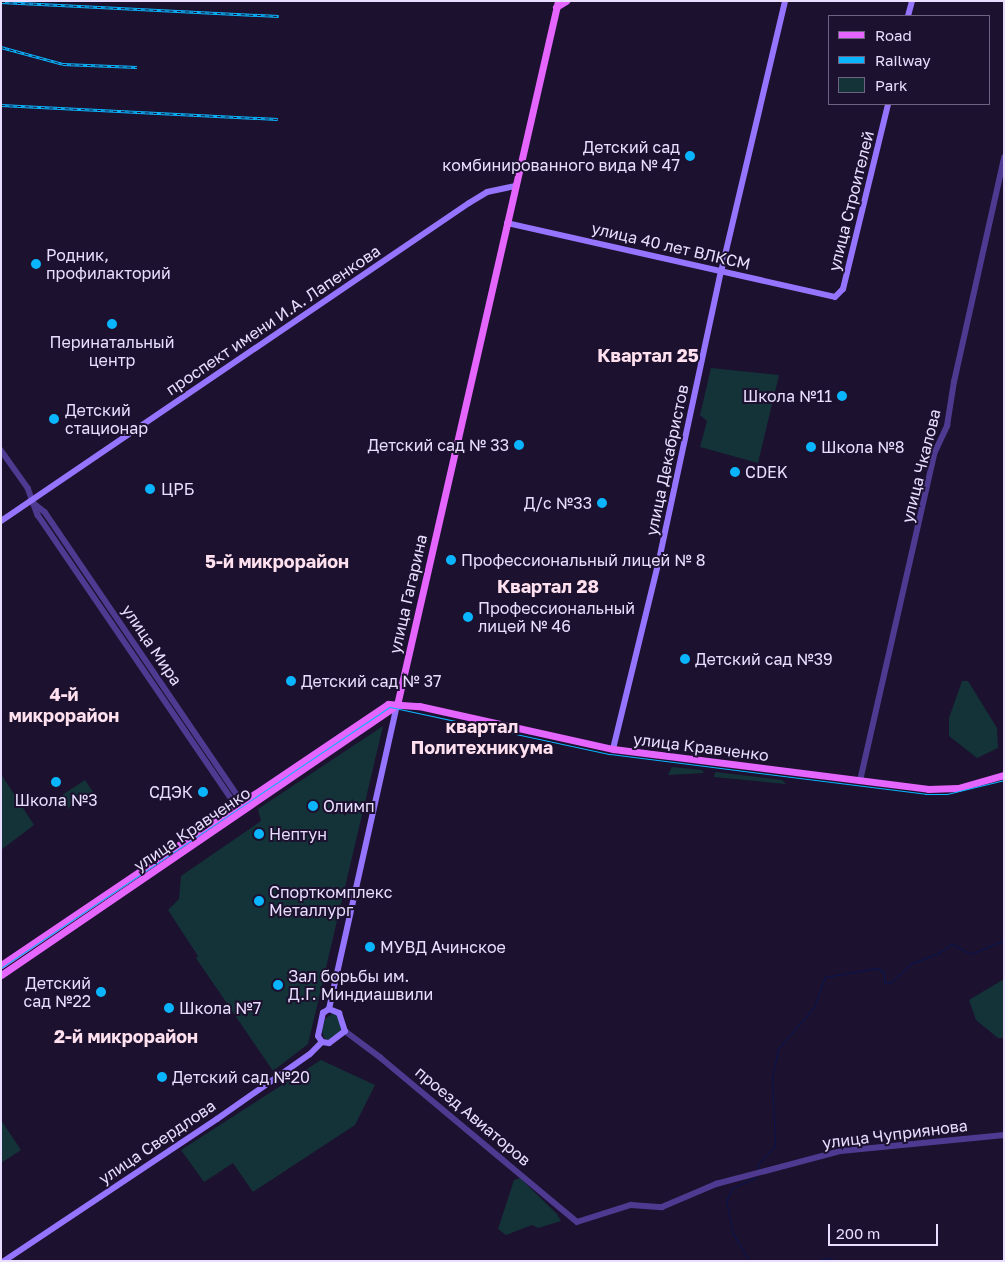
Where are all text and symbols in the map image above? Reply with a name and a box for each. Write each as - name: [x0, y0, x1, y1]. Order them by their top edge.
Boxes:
- legend: [828, 15, 990, 105]
- text: Road: [875, 26, 912, 44]
- text: Railway: [875, 51, 931, 69]
- text: Park: [875, 76, 907, 94]
- street label: улица Строителей: [824, 129, 878, 273]
- place label: Детский сад комбинированного вида № 47: [442, 137, 680, 175]
- marker: Детский сад комбинированного вида № 47: [684, 150, 696, 162]
- street label: улица 40 лет ВЛКСМ: [590, 218, 752, 274]
- street label: проспект имени И.А. Лапенкова: [162, 241, 384, 399]
- place label: Родник, профилакторий: [46, 245, 171, 283]
- marker: Родник, профилакторий: [30, 258, 42, 270]
- marker: Перинатальный центр: [106, 318, 118, 330]
- place label: Перинатальный центр: [49, 332, 175, 370]
- district label: Квартал 25: [597, 344, 699, 366]
- street label: улица Декабристов: [642, 383, 692, 537]
- place label: Школа №11: [743, 386, 832, 406]
- marker: Школа №11: [836, 390, 848, 402]
- place label: Детский стационар: [65, 400, 148, 438]
- street label: улица Чкалова: [898, 407, 944, 525]
- marker: Детский стационар: [47, 412, 61, 426]
- place label: Детский сад № 33: [368, 435, 509, 455]
- place label: Школа №8: [821, 437, 905, 457]
- marker: Детский сад № 33: [513, 439, 525, 451]
- marker: Школа №8: [805, 441, 817, 453]
- place label: CDEK: [745, 462, 788, 482]
- marker: CDEK: [729, 466, 741, 478]
- place label: ЦРБ: [161, 479, 194, 499]
- marker: ЦРБ: [143, 482, 157, 496]
- place label: Д/с №33: [524, 493, 592, 513]
- marker: Д/с №33: [596, 497, 608, 509]
- street label: улица Гагарина: [385, 533, 431, 655]
- district label: 5-й микрорайон: [205, 550, 349, 572]
- place label: Профессиональный лицей № 8: [461, 550, 705, 570]
- marker: Профессиональный лицей № 8: [445, 554, 457, 566]
- district label: Квартал 28: [497, 575, 599, 597]
- place label: Профессиональный лицей № 46: [478, 598, 635, 636]
- street label: улица Мира: [118, 601, 186, 689]
- marker: Профессиональный лицей № 46: [462, 611, 474, 623]
- place label: Детский сад №39: [695, 649, 833, 669]
- marker: Детский сад №39: [679, 653, 691, 665]
- place label: Детский сад № 37: [301, 671, 442, 691]
- marker: Детский сад № 37: [285, 675, 297, 687]
- district label: 4-й микрорайон: [9, 684, 119, 726]
- district label: квартал Политехникума: [411, 716, 553, 759]
- street label: улица Кравченко: [632, 729, 770, 765]
- marker: Школа №3: [50, 776, 62, 788]
- place label: СДЭК: [149, 782, 193, 802]
- street label: улица Кравченко: [130, 783, 254, 875]
- marker: СДЭК: [197, 786, 209, 798]
- place label: Школа №3: [14, 790, 98, 810]
- place label: Олимп: [323, 796, 375, 816]
- marker: Олимп: [307, 800, 319, 812]
- place label: Нептун: [269, 824, 327, 844]
- marker: Нептун: [253, 828, 265, 840]
- place label: Спорткомплекс Металлург: [269, 882, 392, 920]
- marker: Спорткомплекс Металлург: [253, 895, 265, 907]
- place label: МУВД Ачинское: [380, 937, 506, 957]
- marker: МУВД Ачинское: [364, 941, 376, 953]
- place label: Зал борьбы им. Д.Г. Миндиашвили: [288, 966, 433, 1004]
- place label: Детский сад №22: [23, 973, 91, 1011]
- marker: Зал борьбы им. Д.Г. Миндиашвили: [272, 979, 284, 991]
- marker: Детский сад №22: [95, 986, 107, 998]
- place label: Школа №7: [179, 998, 261, 1018]
- marker: Школа №7: [163, 1002, 175, 1014]
- district label: 2-й микрорайон: [54, 1025, 198, 1047]
- street label: проезд Авиаторов: [411, 1062, 535, 1170]
- place label: Детский сад №20: [172, 1067, 310, 1087]
- marker: Детский сад №20: [156, 1071, 168, 1083]
- street label: улица Свердлова: [95, 1096, 219, 1188]
- street label: улица Чуприянова: [821, 1116, 969, 1152]
- scale bar: [830, 1214, 940, 1246]
- text: 200 m: [836, 1224, 880, 1242]

